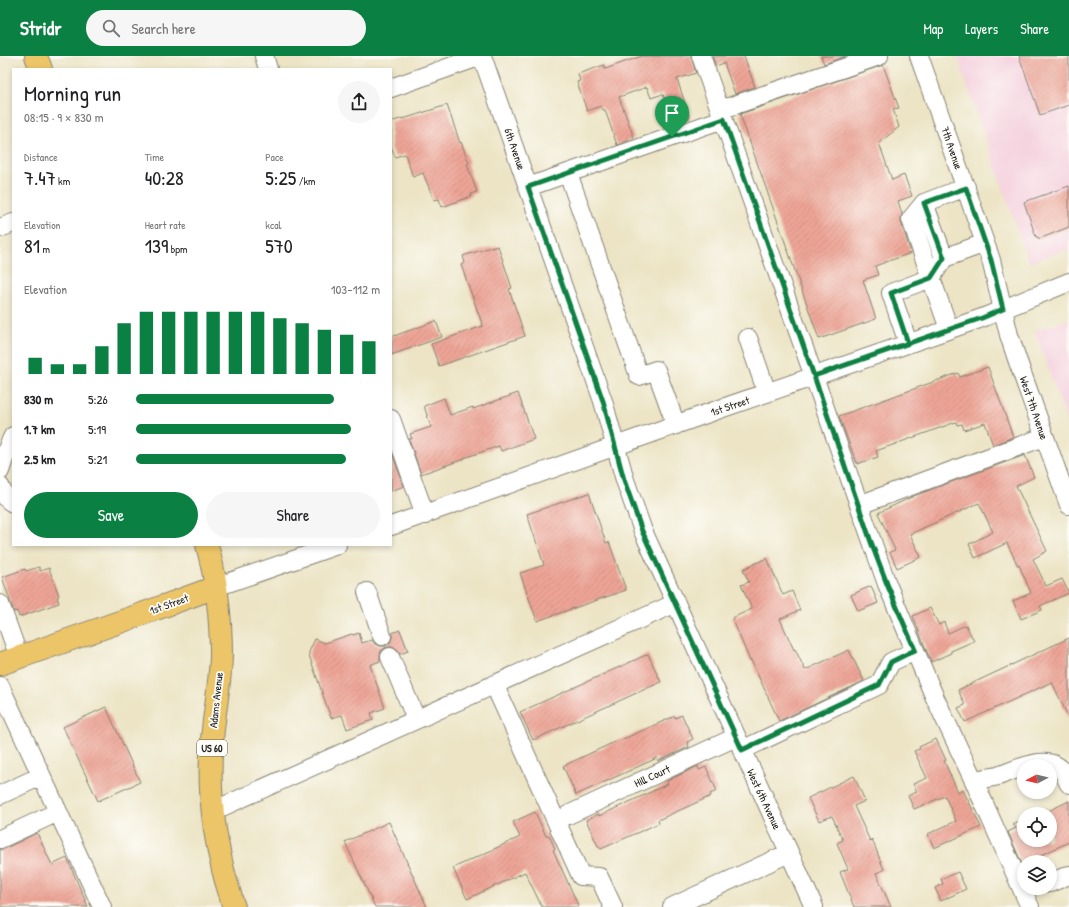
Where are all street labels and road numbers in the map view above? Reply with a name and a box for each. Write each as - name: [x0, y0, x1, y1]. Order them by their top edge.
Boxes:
- street label: 7th Avenue: [938, 125, 966, 172]
- street label: 6th Avenue: [501, 126, 529, 172]
- street label: West 7th Avenue: [1017, 375, 1052, 442]
- street label: 1st Street: [709, 393, 751, 419]
- street label: 1st Street: [148, 590, 190, 617]
- street label: Adams Avenue: [206, 671, 226, 729]
- road number: US 60: [197, 740, 227, 756]
- street label: Hill Court: [632, 762, 672, 790]
- street label: West 6th Avenue: [744, 767, 784, 832]

